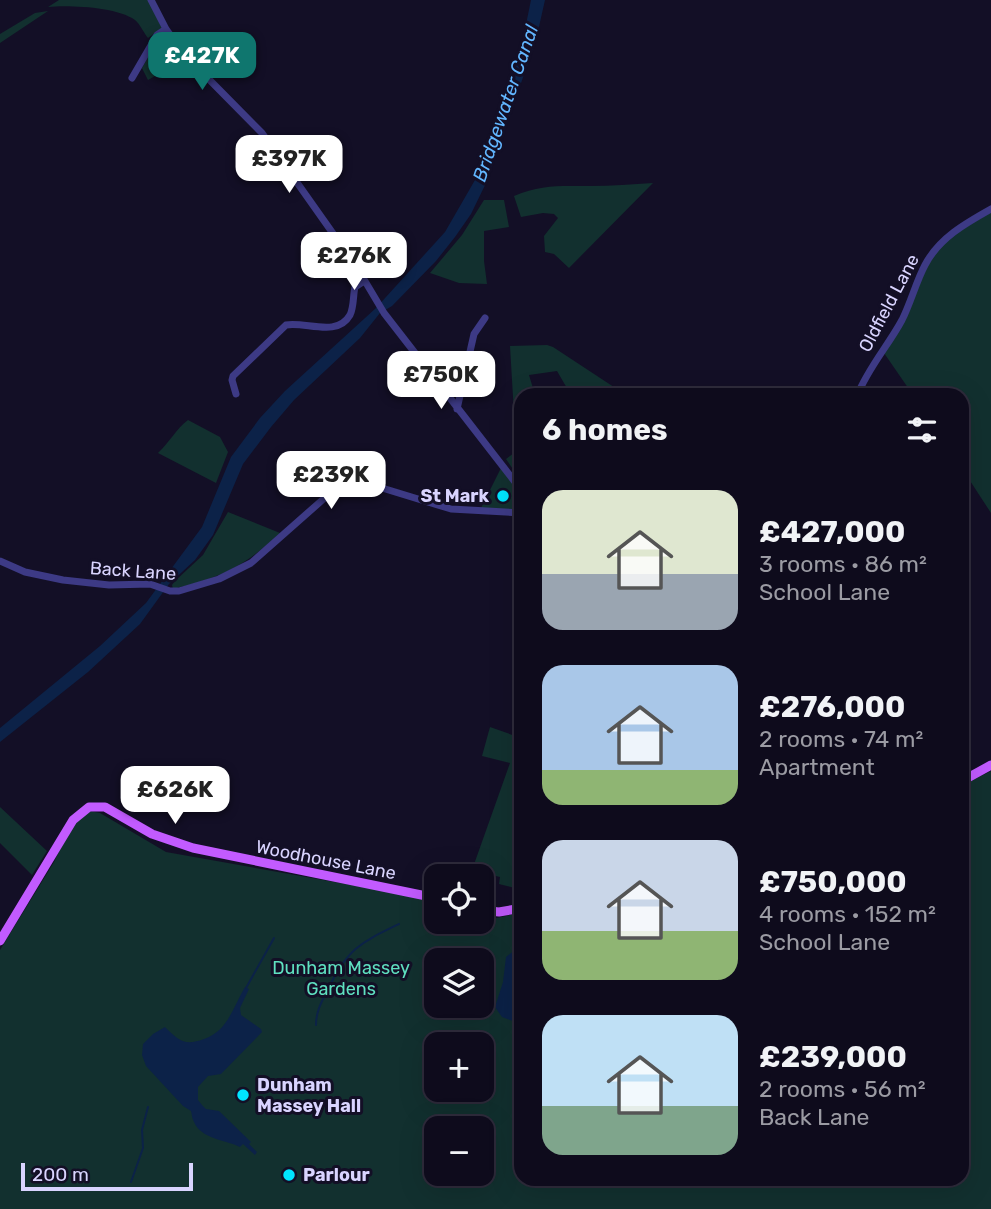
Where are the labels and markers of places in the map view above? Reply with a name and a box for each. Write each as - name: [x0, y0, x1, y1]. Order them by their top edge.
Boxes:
- pin: £427K: [153, 32, 251, 92]
- pin: £397K: [240, 136, 338, 195]
- pin: £276K: [305, 232, 403, 292]
- pin: £750K: [392, 352, 490, 411]
- pin: £239K: [282, 452, 380, 511]
- place label: St Mark: [421, 485, 489, 507]
- marker: St Mark: [495, 488, 511, 504]
- pin: £626K: [126, 766, 224, 826]
- place label: Dunham Massey Hall: [257, 1074, 361, 1117]
- marker: Dunham Massey Hall: [235, 1087, 251, 1103]
- place label: Parlour: [303, 1164, 370, 1186]
- marker: Parlour: [281, 1167, 297, 1183]

